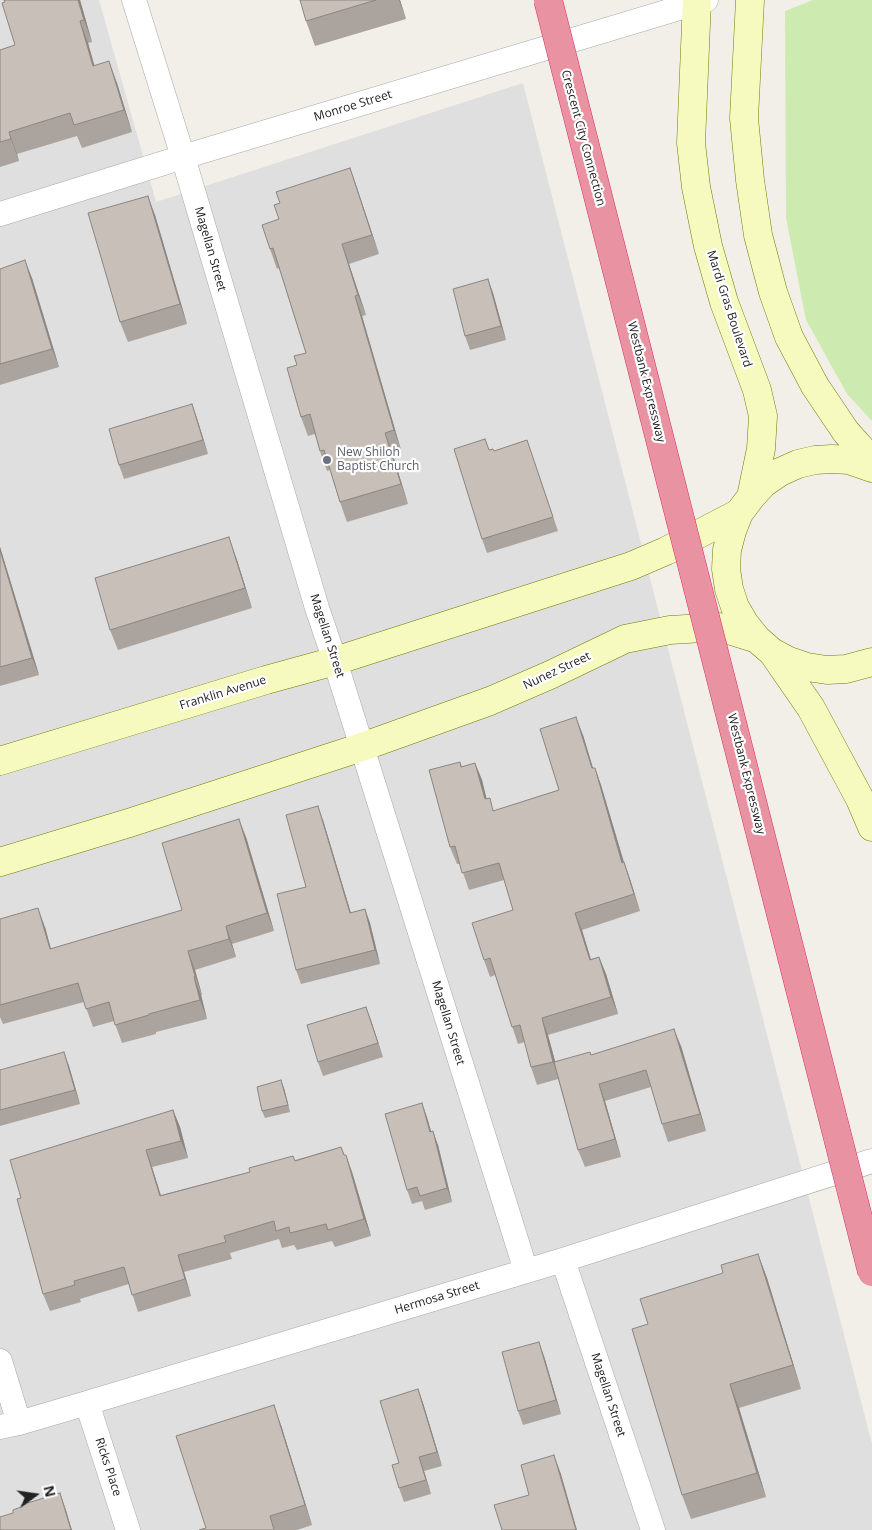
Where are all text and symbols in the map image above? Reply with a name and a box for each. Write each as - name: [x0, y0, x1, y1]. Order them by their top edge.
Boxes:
- street label: Crescent City Connection: [558, 69, 608, 207]
- street label: Monroe Street: [312, 87, 394, 125]
- street label: Magellan Street: [191, 205, 229, 293]
- street label: Mardi Gras Boulevard: [703, 249, 755, 369]
- street label: Westbank Expressway: [624, 320, 668, 444]
- place label: New Shiloh Baptist Church: [337, 446, 419, 474]
- marker: New Shiloh Baptist Church: [321, 454, 333, 466]
- street label: Magellan Street: [307, 592, 347, 680]
- street label: Nunez Street: [521, 649, 593, 693]
- street label: Franklin Avenue: [178, 673, 268, 713]
- street label: Westbank Expressway: [724, 712, 768, 836]
- street label: Magellan Street: [428, 979, 468, 1067]
- street label: Hermosa Street: [393, 1278, 481, 1318]
- street label: Magellan Street: [588, 1351, 628, 1439]
- street label: Ricks Place: [92, 1436, 124, 1498]
- north arrow: [10, 1470, 60, 1520]
- text: N: [39, 1483, 61, 1499]

